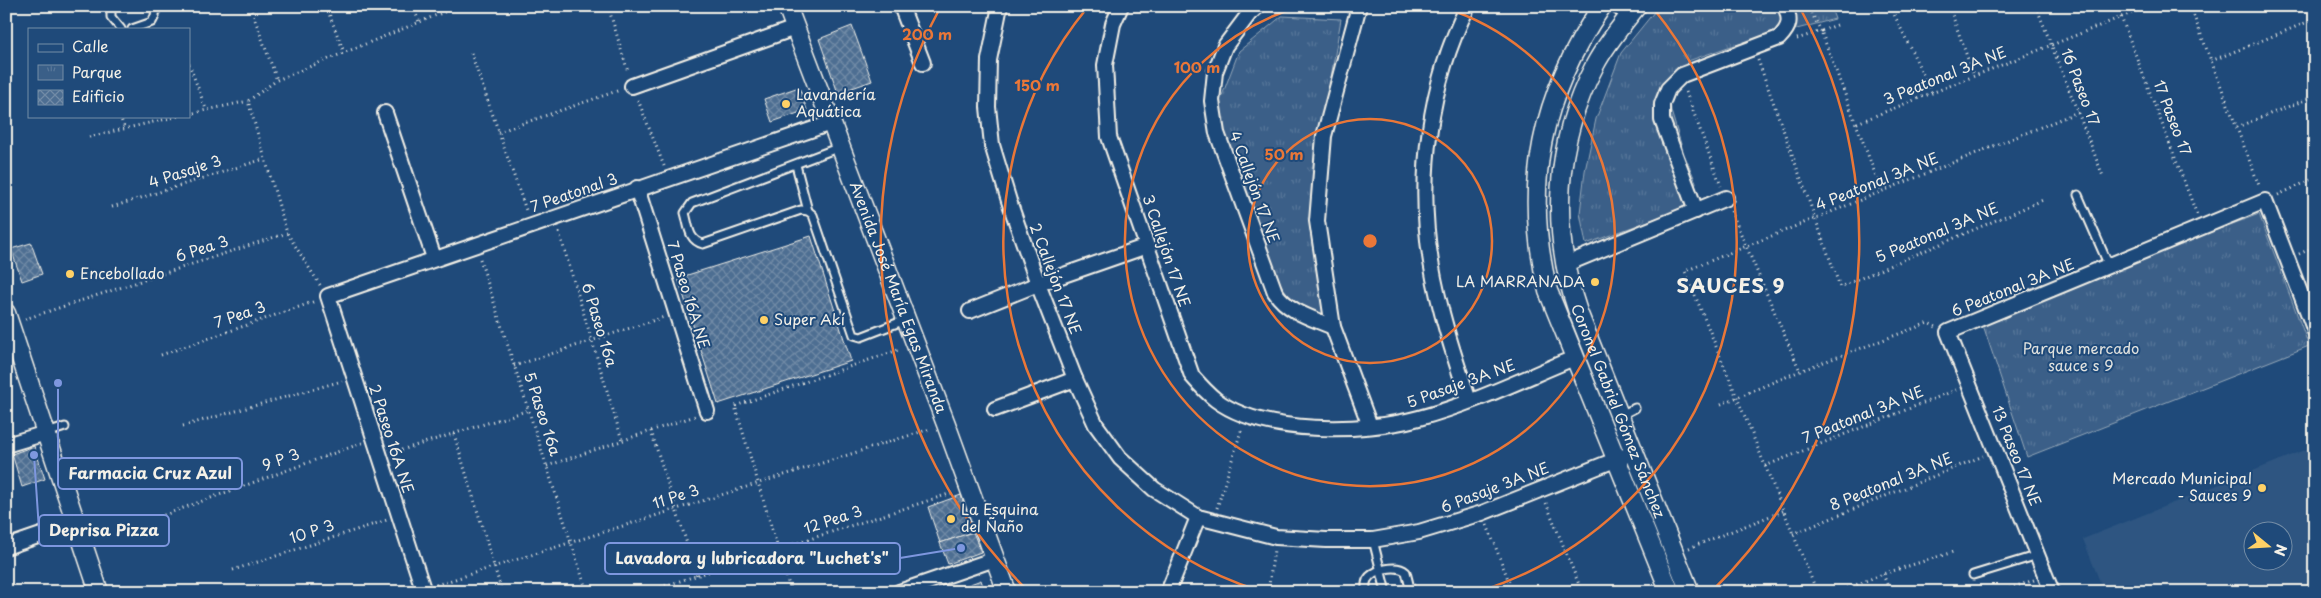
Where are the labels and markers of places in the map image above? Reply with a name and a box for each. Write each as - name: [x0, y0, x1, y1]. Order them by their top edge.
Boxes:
- place label: Lavandería Aquática: [796, 82, 876, 122]
- marker: Lavandería Aquática: [780, 98, 792, 110]
- centre of rings: [1361, 232, 1379, 250]
- place label: Encebollado: [80, 261, 165, 284]
- marker: Encebollado: [64, 268, 76, 280]
- place label: LA MARRANADA: [1456, 269, 1585, 292]
- marker: LA MARRANADA: [1589, 276, 1601, 288]
- place label: Super Akí: [774, 307, 846, 330]
- marker: Super Akí: [758, 314, 770, 326]
- callout: Farmacia Cruz Azul: [58, 458, 242, 489]
- place label: Mercado Municipal - Sauces 9: [2112, 466, 2252, 506]
- marker: Mercado Municipal - Sauces 9: [2256, 482, 2268, 494]
- place label: La Esquina del Ñaño: [961, 497, 1039, 537]
- marker: La Esquina del Ñaño: [945, 513, 957, 525]
- callout: Deprisa Pizza: [39, 515, 169, 546]
- callout: Lavadora y lubricadora "Luchet's": [605, 543, 900, 574]

